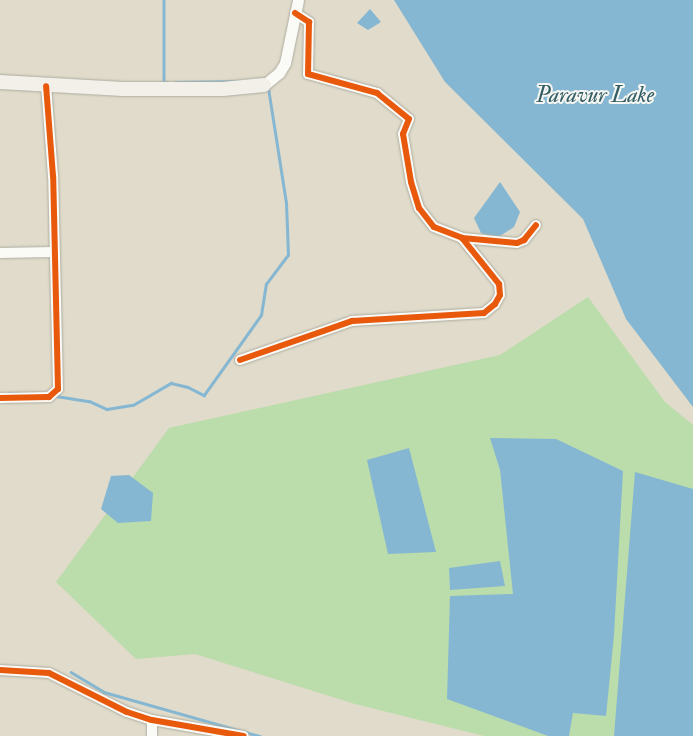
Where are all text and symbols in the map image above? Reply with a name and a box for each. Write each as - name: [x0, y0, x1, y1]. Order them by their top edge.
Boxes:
- water label: Paravur Lake: [536, 83, 654, 109]

